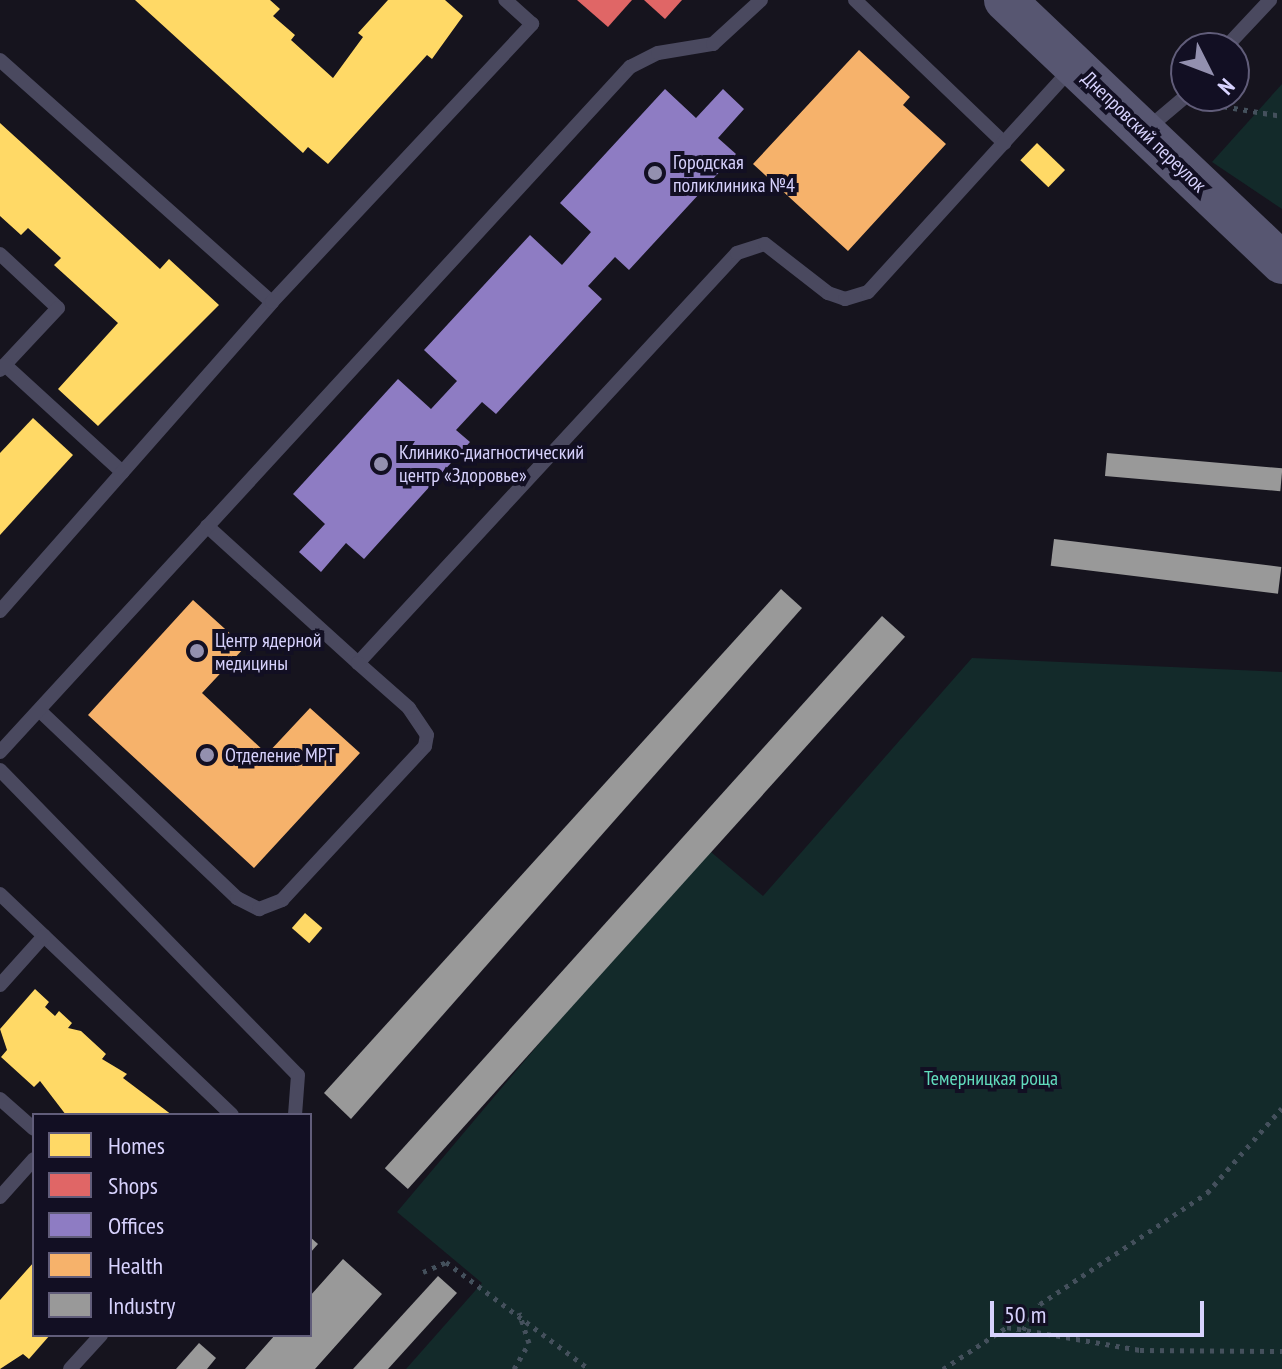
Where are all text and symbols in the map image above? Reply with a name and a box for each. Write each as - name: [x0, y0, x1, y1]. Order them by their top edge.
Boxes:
- north arrow: [1170, 32, 1250, 112]
- street label: Днепровский переулок: [1077, 66, 1211, 198]
- text: N: [1212, 73, 1241, 101]
- place label: Городская поликлиника №4: [673, 150, 795, 197]
- marker: Городская поликлиника №4: [644, 162, 666, 184]
- place label: Клинико-диагностический центр «Здоровье»: [399, 440, 584, 487]
- marker: Клинико-диагностический центр «Здоровье»: [370, 453, 392, 475]
- place label: Центр ядерной медицины: [215, 628, 322, 675]
- marker: Центр ядерной медицины: [186, 640, 208, 662]
- place label: Отделение МРТ: [225, 743, 336, 767]
- marker: Отделение МРТ: [196, 744, 218, 766]
- park label: Темерницкая роща: [924, 1066, 1058, 1090]
- legend: [32, 1113, 312, 1337]
- text: Homes: [108, 1130, 165, 1161]
- text: Shops: [108, 1170, 158, 1201]
- text: Offices: [108, 1210, 164, 1241]
- text: Health: [108, 1250, 163, 1281]
- scale bar: [994, 1285, 1208, 1335]
- text: Industry: [108, 1290, 175, 1321]
- text: 50 m: [1004, 1299, 1046, 1330]

